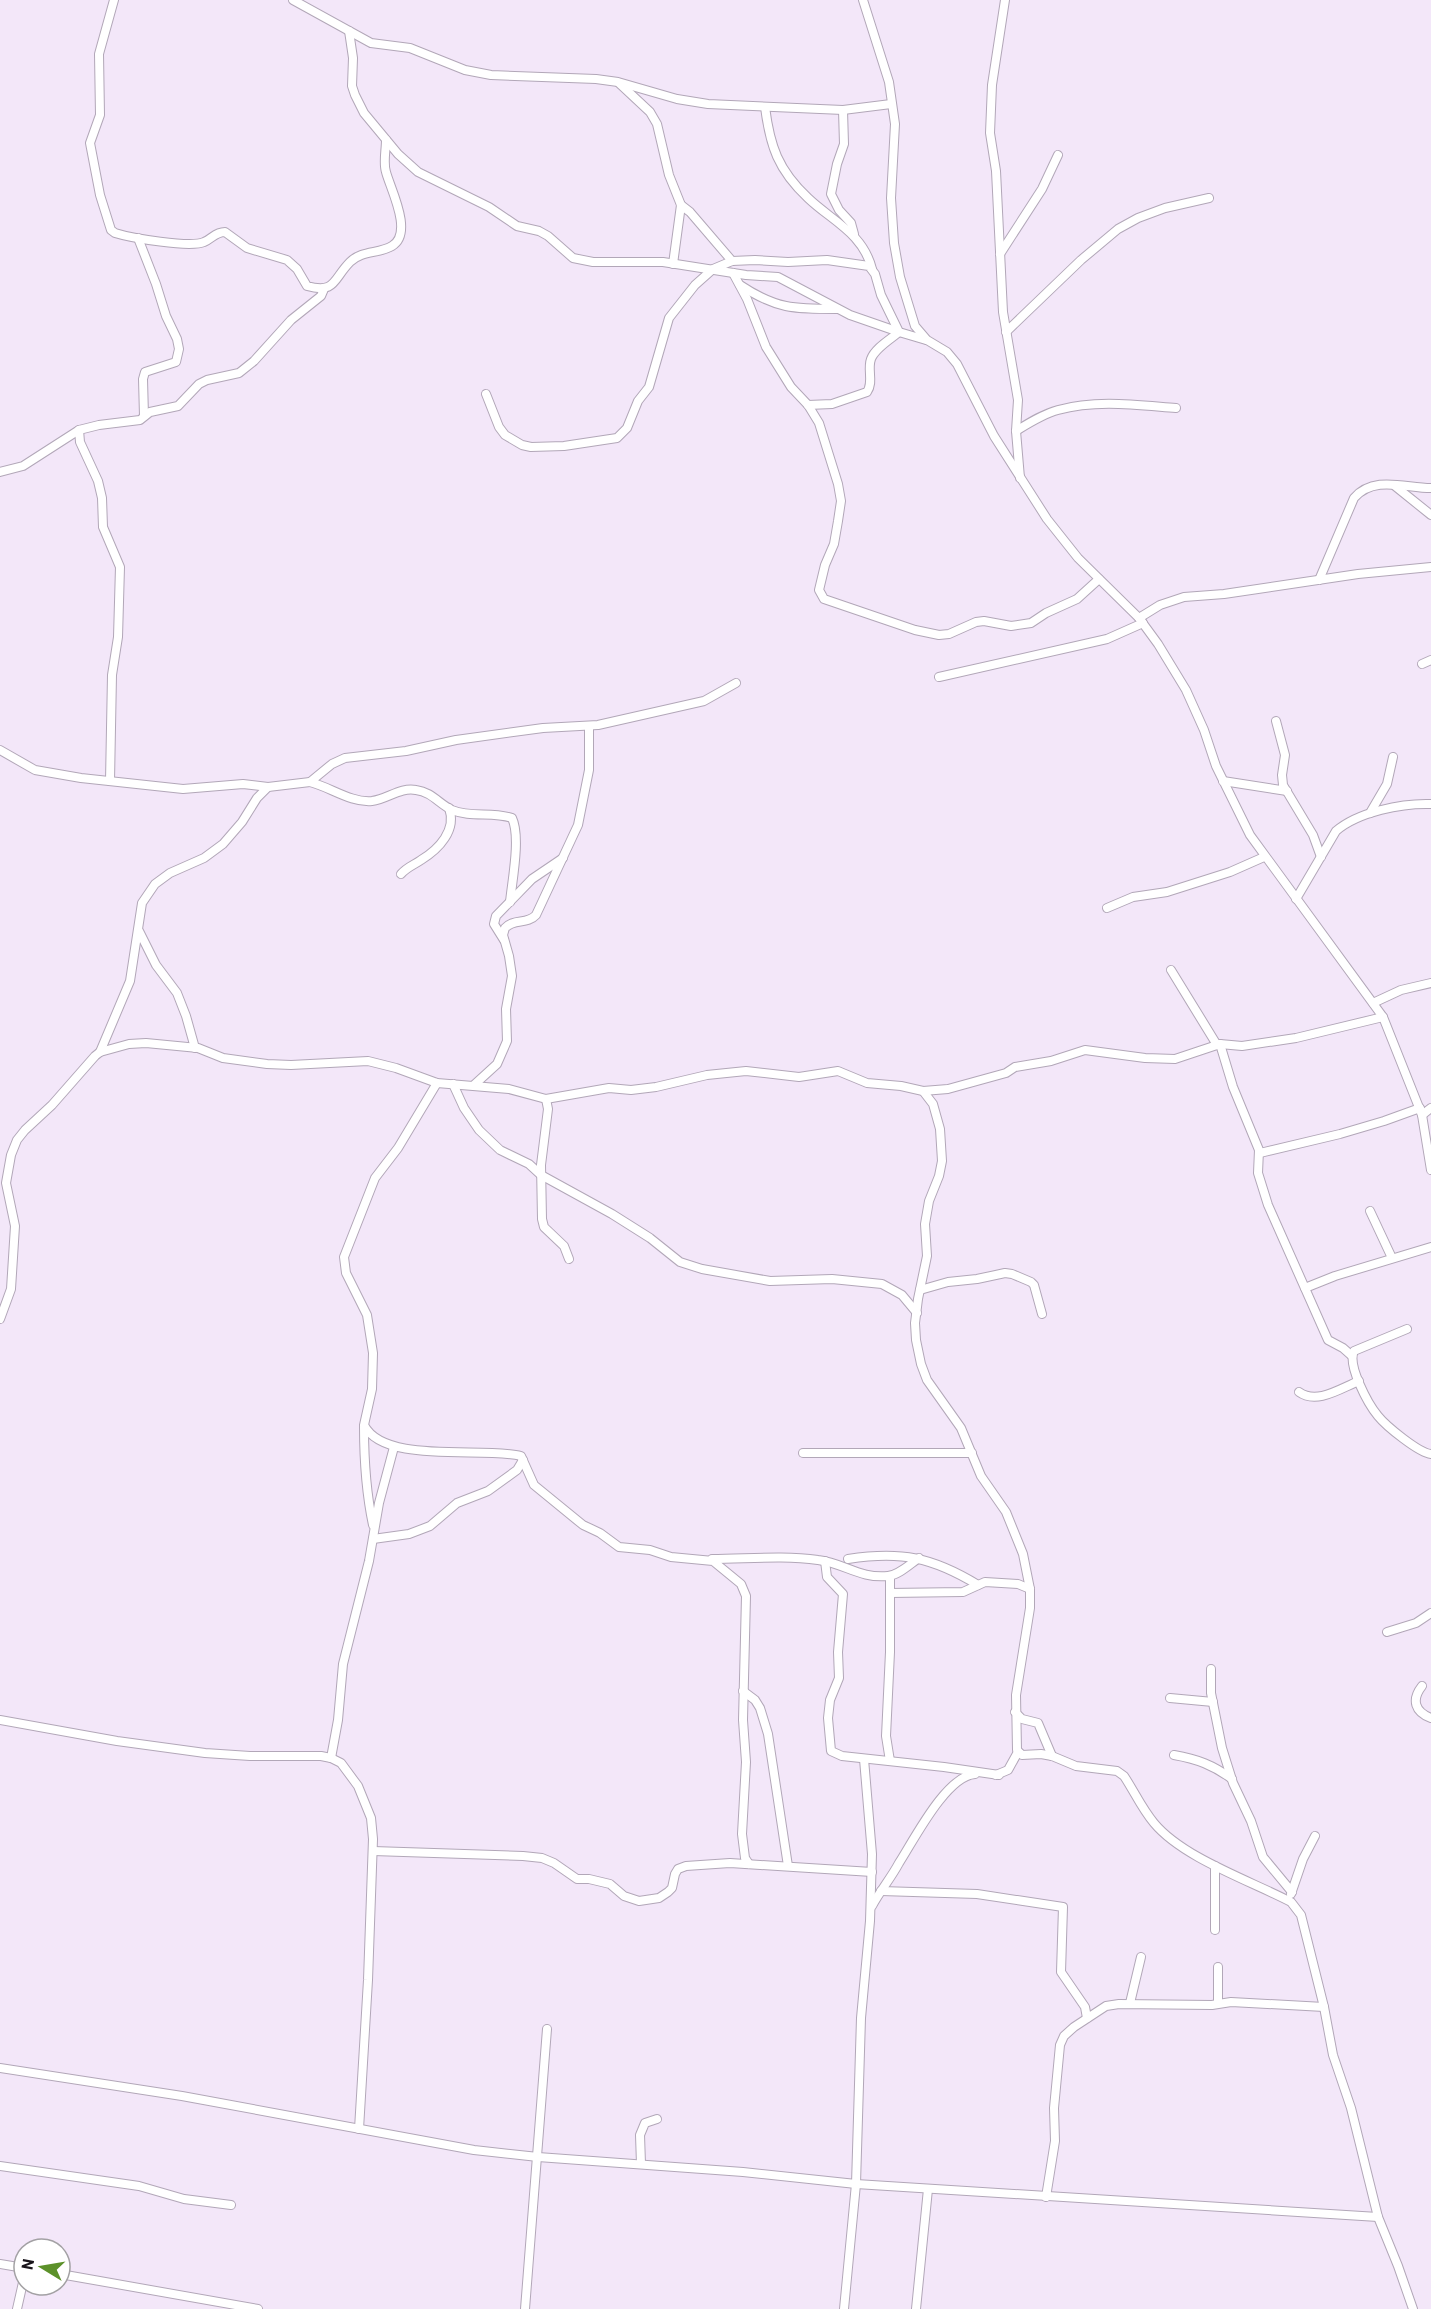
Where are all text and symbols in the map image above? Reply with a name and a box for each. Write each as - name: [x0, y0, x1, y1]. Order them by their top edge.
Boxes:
- north arrow: [12, 2237, 72, 2297]
- text: N: [16, 2257, 37, 2271]

